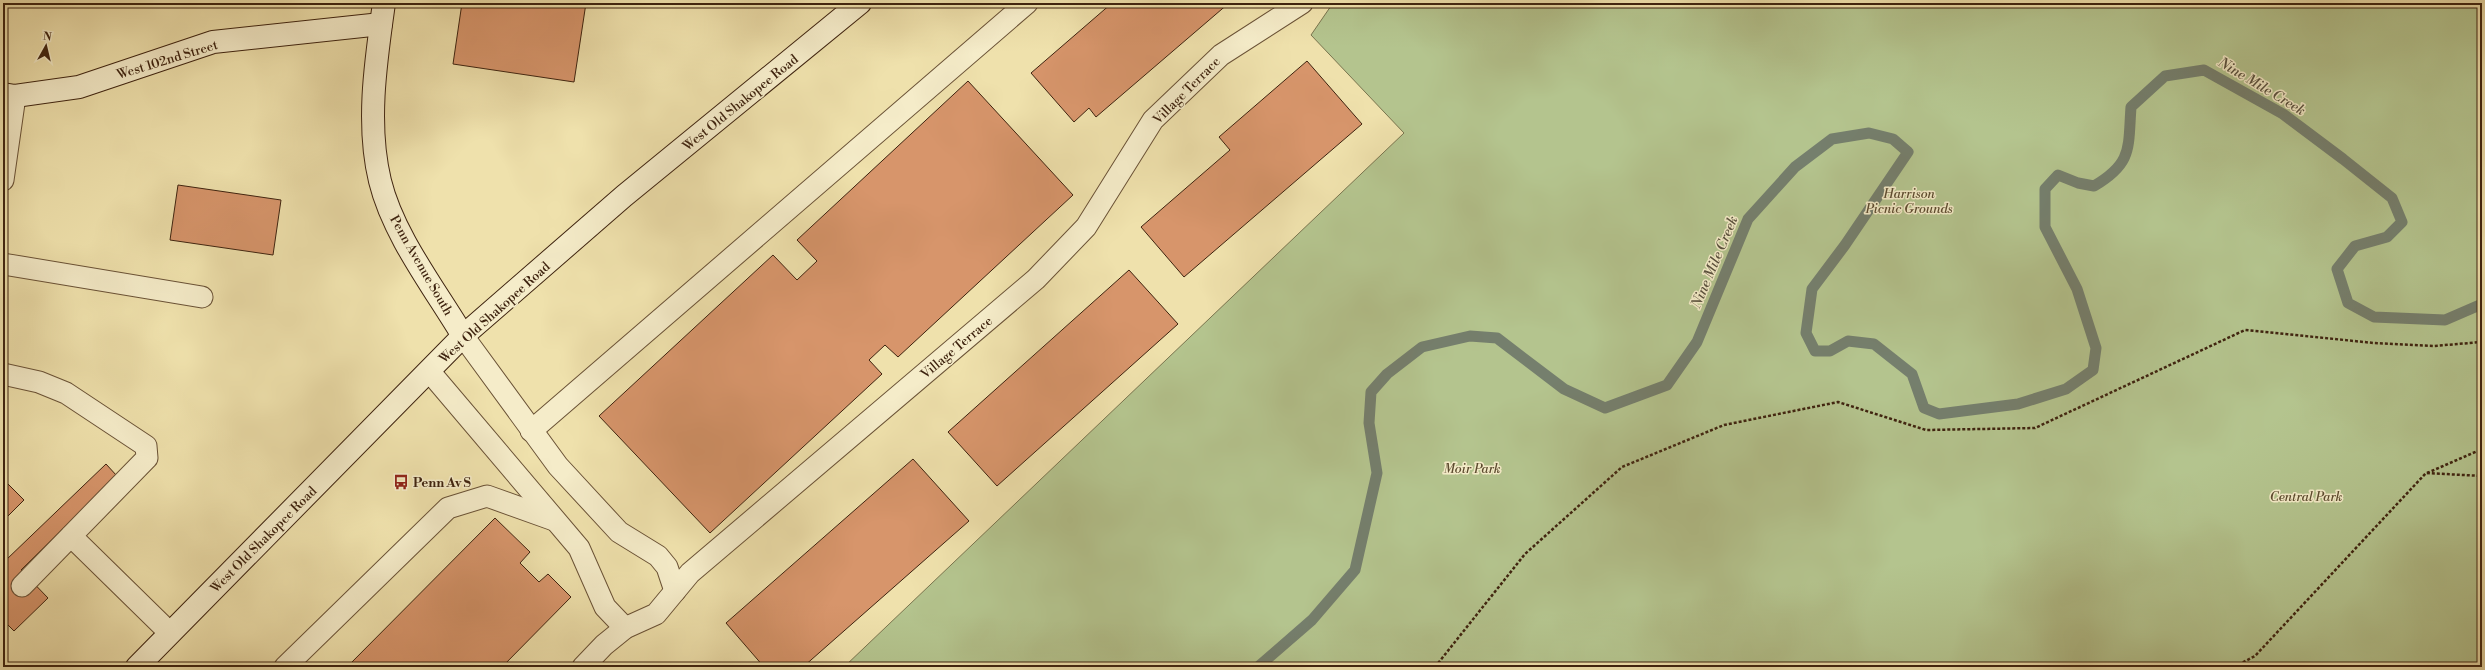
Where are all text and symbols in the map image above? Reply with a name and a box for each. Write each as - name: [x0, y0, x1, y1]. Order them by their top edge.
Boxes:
- north arrow: [26, 26, 66, 66]
- text: N: [42, 30, 53, 45]
- street label: West 102nd Street: [114, 37, 220, 83]
- street label: West Old Shakopee Road: [679, 51, 802, 155]
- street label: Village Terrace: [1149, 53, 1224, 128]
- water label: Nine Mile Creek: [2214, 53, 2308, 120]
- park label: Harrison Picnic Grounds: [1864, 186, 1953, 217]
- street label: Penn Avenue South: [386, 213, 456, 319]
- water label: Nine Mile Creek: [1687, 213, 1742, 312]
- street label: West Old Shakopee Road: [435, 258, 554, 367]
- street label: Village Terrace: [917, 313, 996, 383]
- park label: Moir Park: [1443, 461, 1501, 477]
- bus stop icon: Penn Av S: [392, 473, 410, 491]
- place label: Penn Av S: [413, 475, 472, 491]
- street label: West Old Shakopee Road: [206, 483, 321, 597]
- park label: Central Park: [2270, 489, 2342, 505]

